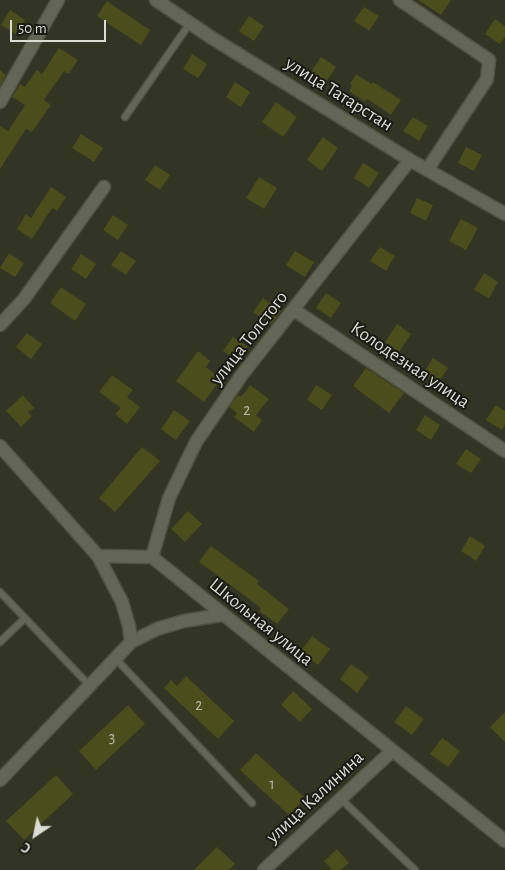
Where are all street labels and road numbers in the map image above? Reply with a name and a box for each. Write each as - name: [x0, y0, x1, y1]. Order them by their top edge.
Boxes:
- street label: улица Татарстан: [281, 52, 397, 136]
- street label: улица Толстого: [205, 287, 293, 389]
- street label: Колодезная улица: [346, 317, 474, 413]
- street label: Школьная улица: [204, 573, 318, 671]
- street label: улица Калинина: [261, 746, 369, 848]

